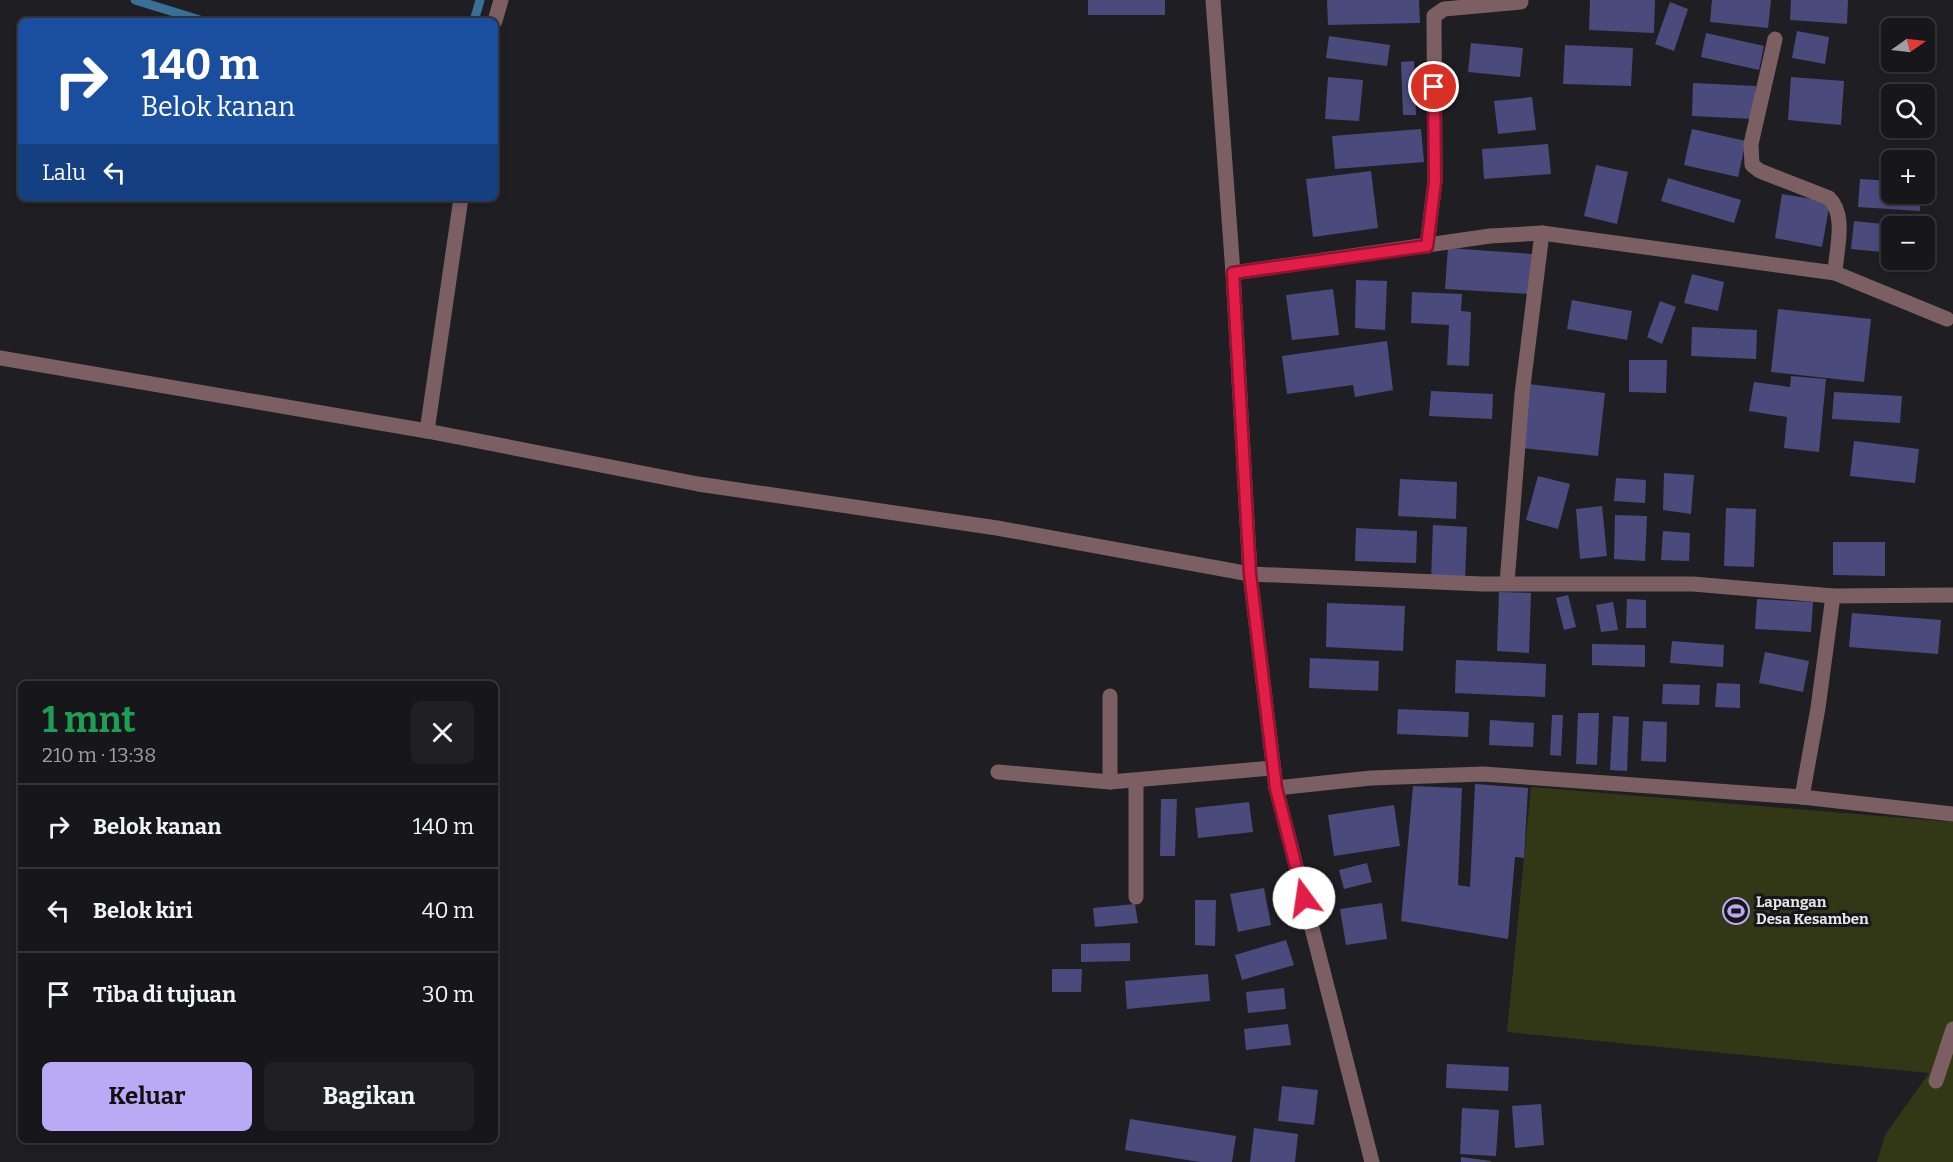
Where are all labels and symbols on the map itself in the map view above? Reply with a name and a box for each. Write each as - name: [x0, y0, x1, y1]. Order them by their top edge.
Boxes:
- north arrow: [1881, 18, 1935, 72]
- pin: [1408, 61, 1459, 112]
- position arrow: [1272, 866, 1336, 930]
- place label: Lapangan Desa Kesamben: [1756, 893, 1869, 928]
- sports icon: Lapangan Desa Kesamben: [1721, 896, 1751, 926]

